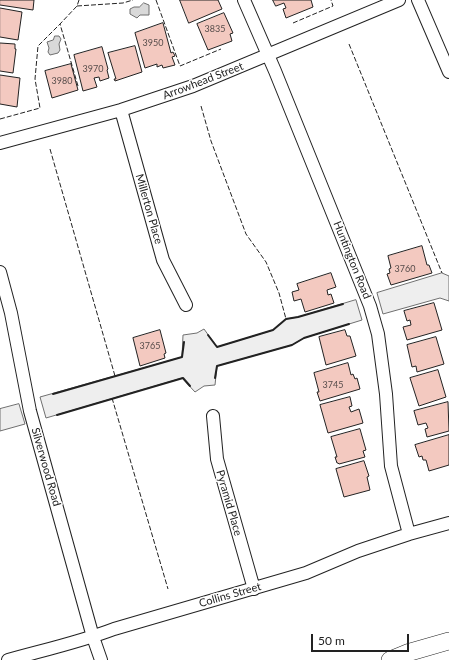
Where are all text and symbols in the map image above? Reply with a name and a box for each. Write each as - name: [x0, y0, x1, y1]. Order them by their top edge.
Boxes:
- house number: 3835: [205, 24, 225, 34]
- house number: 3950: [143, 38, 163, 48]
- street label: Arrowhead Street: [161, 60, 245, 102]
- house number: 3970: [83, 64, 103, 74]
- house number: 3980: [52, 76, 72, 86]
- street label: Millerton Place: [133, 172, 165, 246]
- street label: Huntington Road: [330, 219, 374, 301]
- house number: 3760: [395, 264, 415, 274]
- house number: 3765: [140, 341, 160, 351]
- house number: 3745: [323, 380, 343, 390]
- street label: Silverwood Road: [29, 426, 63, 508]
- street label: Pyramid Place: [213, 469, 245, 537]
- street label: Collins Street: [197, 580, 263, 610]
- scale bar: [313, 626, 411, 652]
- text: 50 m: [318, 633, 345, 648]

